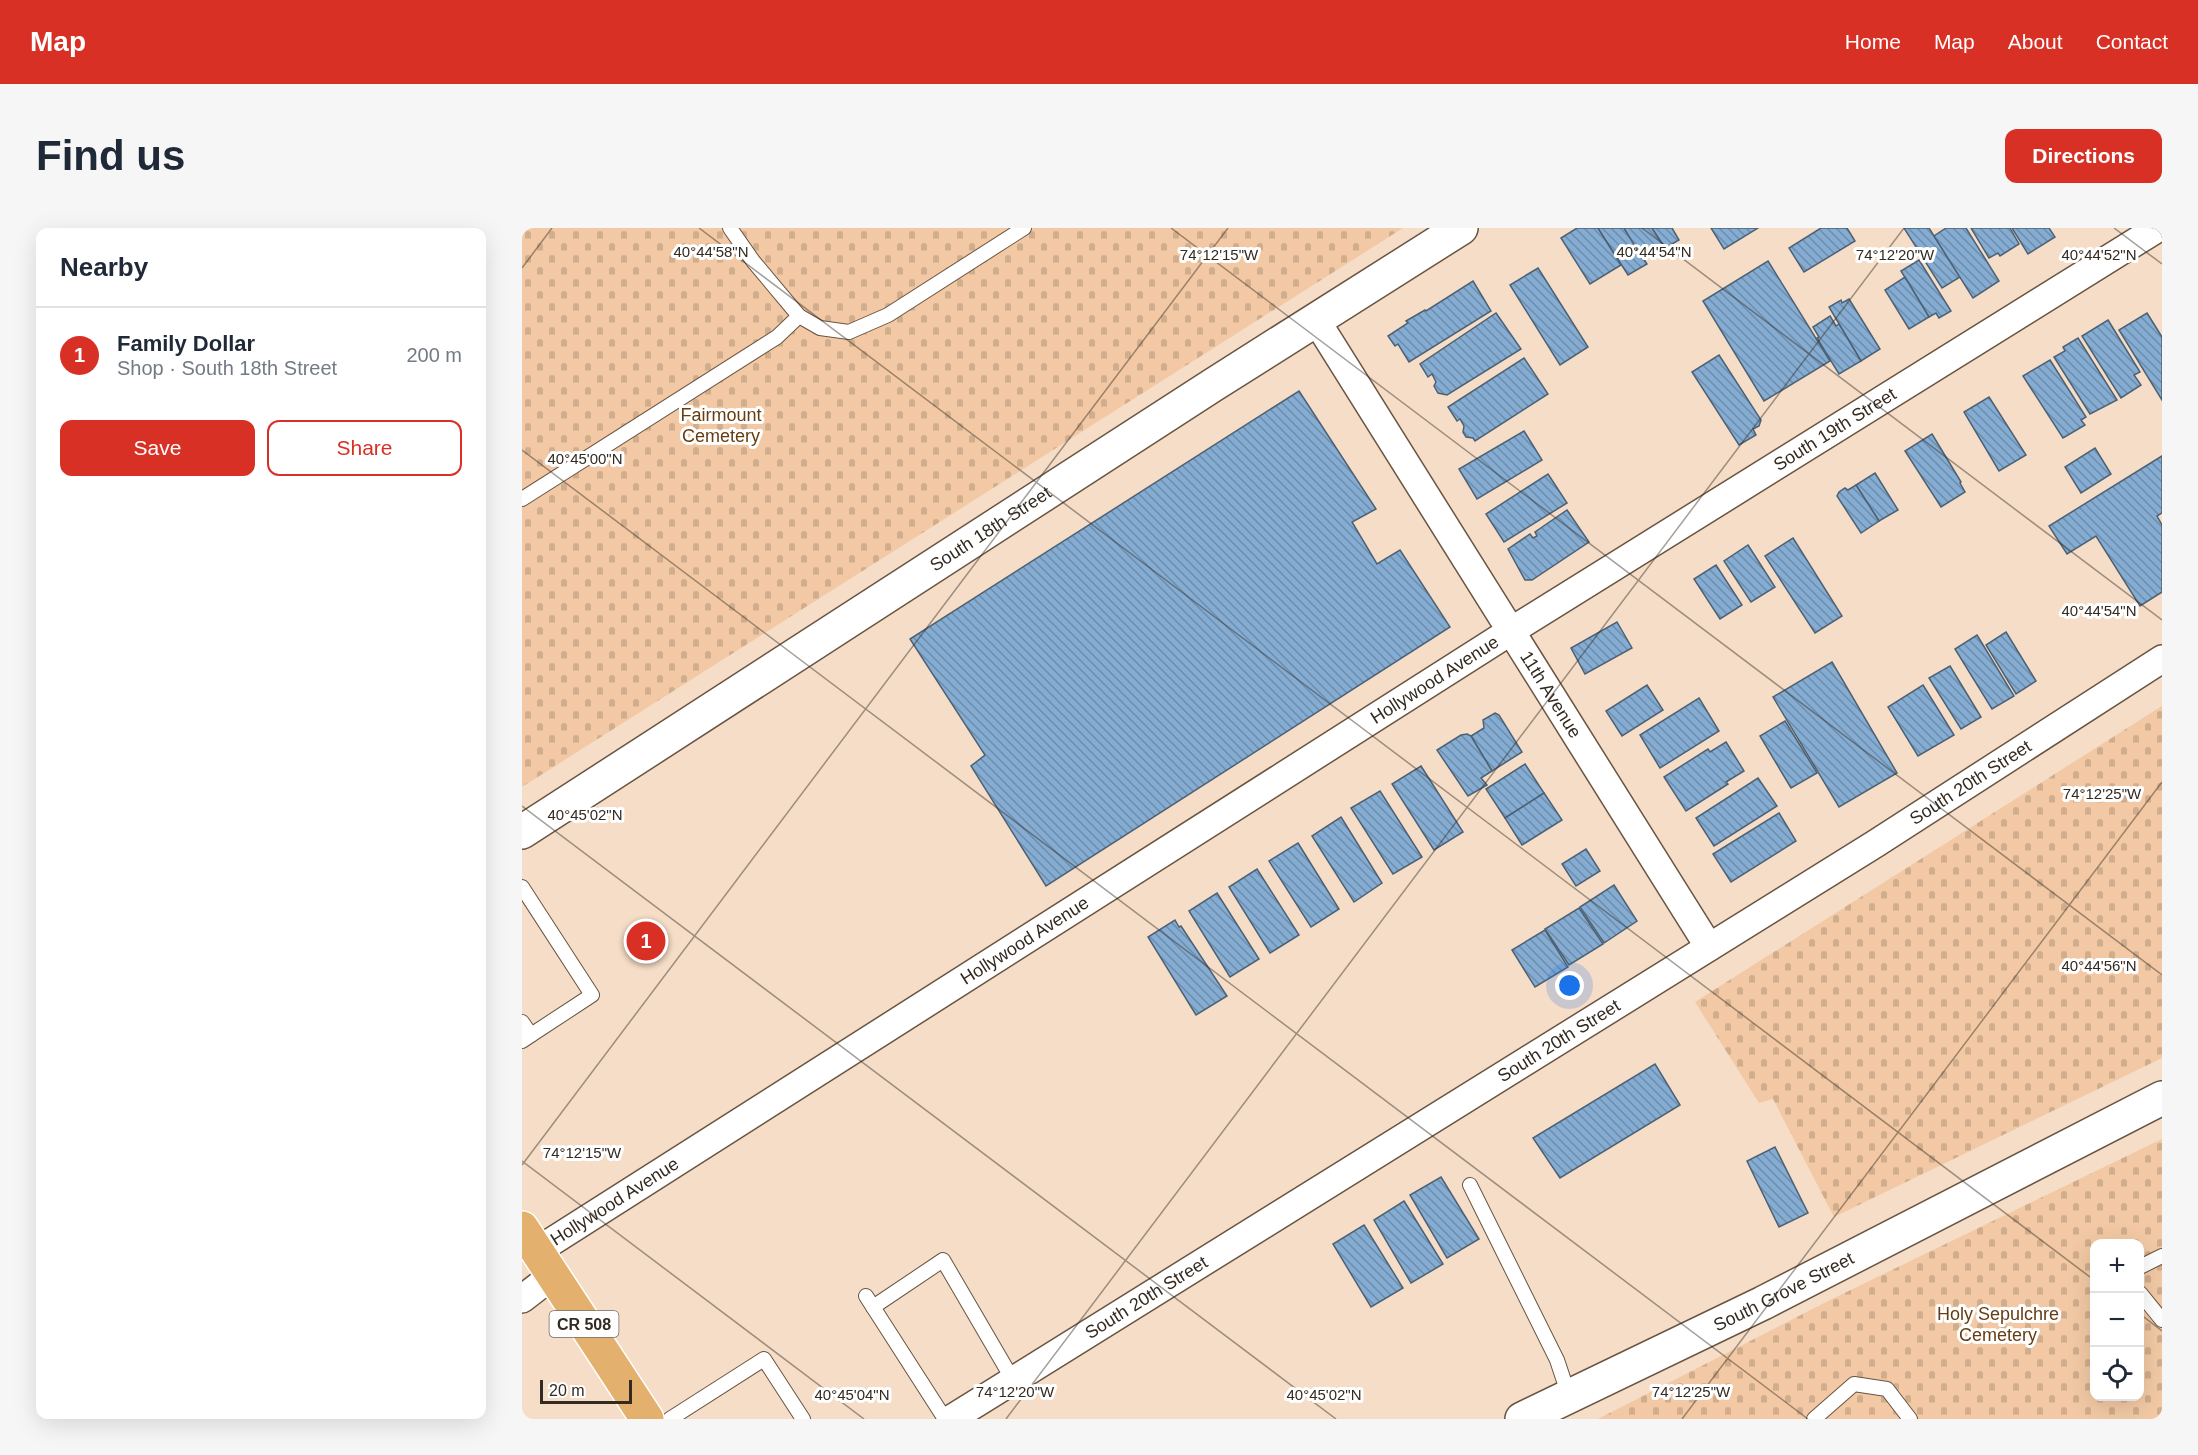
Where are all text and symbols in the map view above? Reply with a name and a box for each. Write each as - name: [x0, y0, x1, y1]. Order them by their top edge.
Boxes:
- text: Map: [30, 26, 86, 57]
- text: Home: [1845, 30, 1901, 53]
- text: Map: [1934, 30, 1975, 53]
- text: About: [2008, 30, 2063, 53]
- text: Contact: [2096, 30, 2168, 53]
- button: Directions: [2005, 129, 2162, 183]
- text: Find us: [36, 132, 185, 179]
- text: 40°44'58"N: [673, 243, 749, 260]
- text: 40°44'54"N: [1616, 243, 1692, 260]
- text: 74°12'15"W: [1180, 246, 1259, 263]
- text: 74°12'20"W: [1856, 246, 1935, 263]
- text: 40°44'52"N: [2061, 246, 2137, 263]
- text: Nearby: [60, 252, 148, 282]
- text: Family Dollar: [117, 331, 255, 356]
- text: 1: [74, 344, 85, 366]
- text: 200 m: [406, 344, 462, 366]
- text: Shop · South 18th Street: [117, 357, 337, 379]
- street label: South 19th Street: [1770, 384, 1900, 475]
- park label: Fairmount Cemetery: [680, 405, 762, 446]
- button: Save: [60, 420, 255, 476]
- button: Share: [267, 420, 462, 476]
- text: 40°45'00"N: [547, 450, 623, 467]
- street label: South 18th Street: [926, 482, 1055, 575]
- text: 40°44'54"N: [2061, 602, 2137, 619]
- street label: Hollywood Avenue: [1367, 632, 1502, 728]
- street label: 11th Avenue: [1516, 647, 1585, 742]
- street label: South 20th Street: [1906, 736, 2035, 829]
- text: 74°12'25"W: [2063, 785, 2142, 802]
- text: 40°45'02"N: [547, 806, 623, 823]
- street label: Hollywood Avenue: [957, 892, 1092, 989]
- pin: 1: [626, 918, 666, 964]
- text: 40°44'56"N: [2061, 957, 2137, 974]
- your location: [1555, 971, 1584, 1000]
- street label: South 20th Street: [1494, 995, 1624, 1086]
- text: 74°12'15"W: [543, 1144, 622, 1161]
- street label: Hollywood Avenue: [547, 1153, 682, 1250]
- map controls: [2090, 1239, 2144, 1401]
- button: +: [2090, 1239, 2144, 1293]
- street label: South Grove Street: [1710, 1248, 1857, 1335]
- street label: South 20th Street: [1081, 1252, 1211, 1343]
- button: −: [2090, 1293, 2144, 1347]
- park label: Holy Sepulchre Cemetery: [1937, 1304, 2059, 1345]
- road number: CR 508: [550, 1311, 619, 1337]
- button: locate: [2090, 1347, 2144, 1401]
- scale bar: [540, 1377, 632, 1404]
- text: 20 m: [549, 1382, 585, 1399]
- text: 74°12'20"W: [976, 1383, 1055, 1400]
- text: 74°12'25"W: [1652, 1383, 1731, 1400]
- text: 40°45'04"N: [814, 1386, 890, 1403]
- text: 40°45'02"N: [1286, 1386, 1362, 1403]

